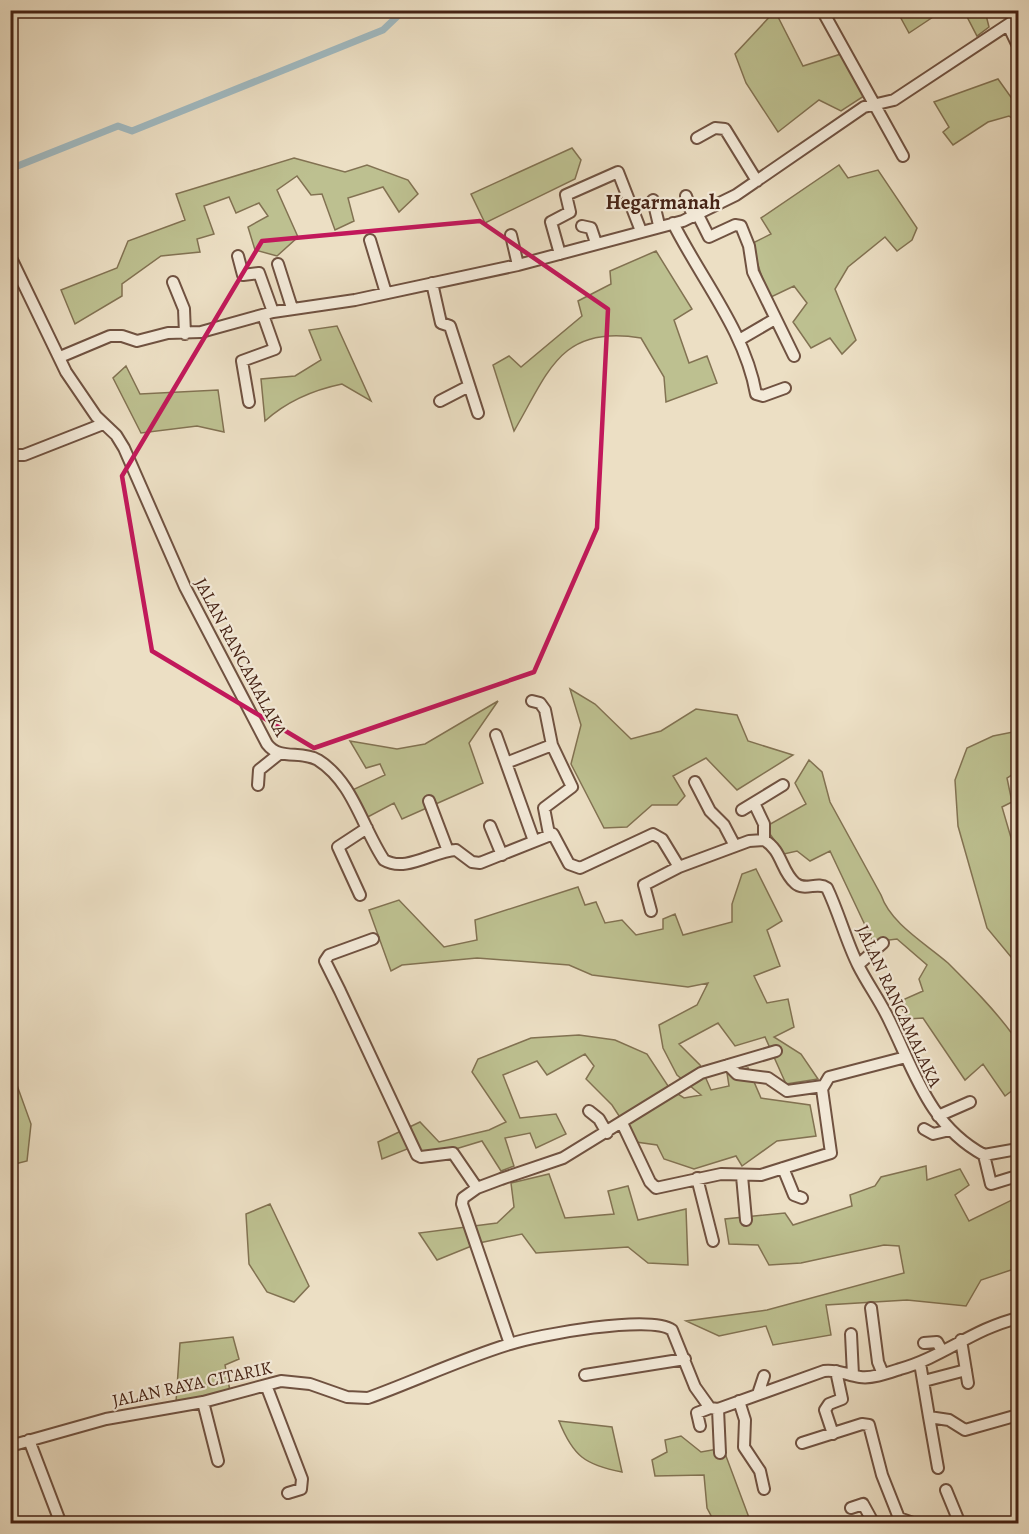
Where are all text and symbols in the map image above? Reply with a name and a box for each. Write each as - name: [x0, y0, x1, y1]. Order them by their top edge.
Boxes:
- district label: Hegarmanah: [605, 188, 721, 216]
- street label: JALAN RANCAMALAKA: [189, 573, 293, 741]
- street label: JALAN RANCAMALAKA: [851, 921, 947, 1091]
- street label: JALAN RAYA CITARIK: [110, 1355, 275, 1413]

